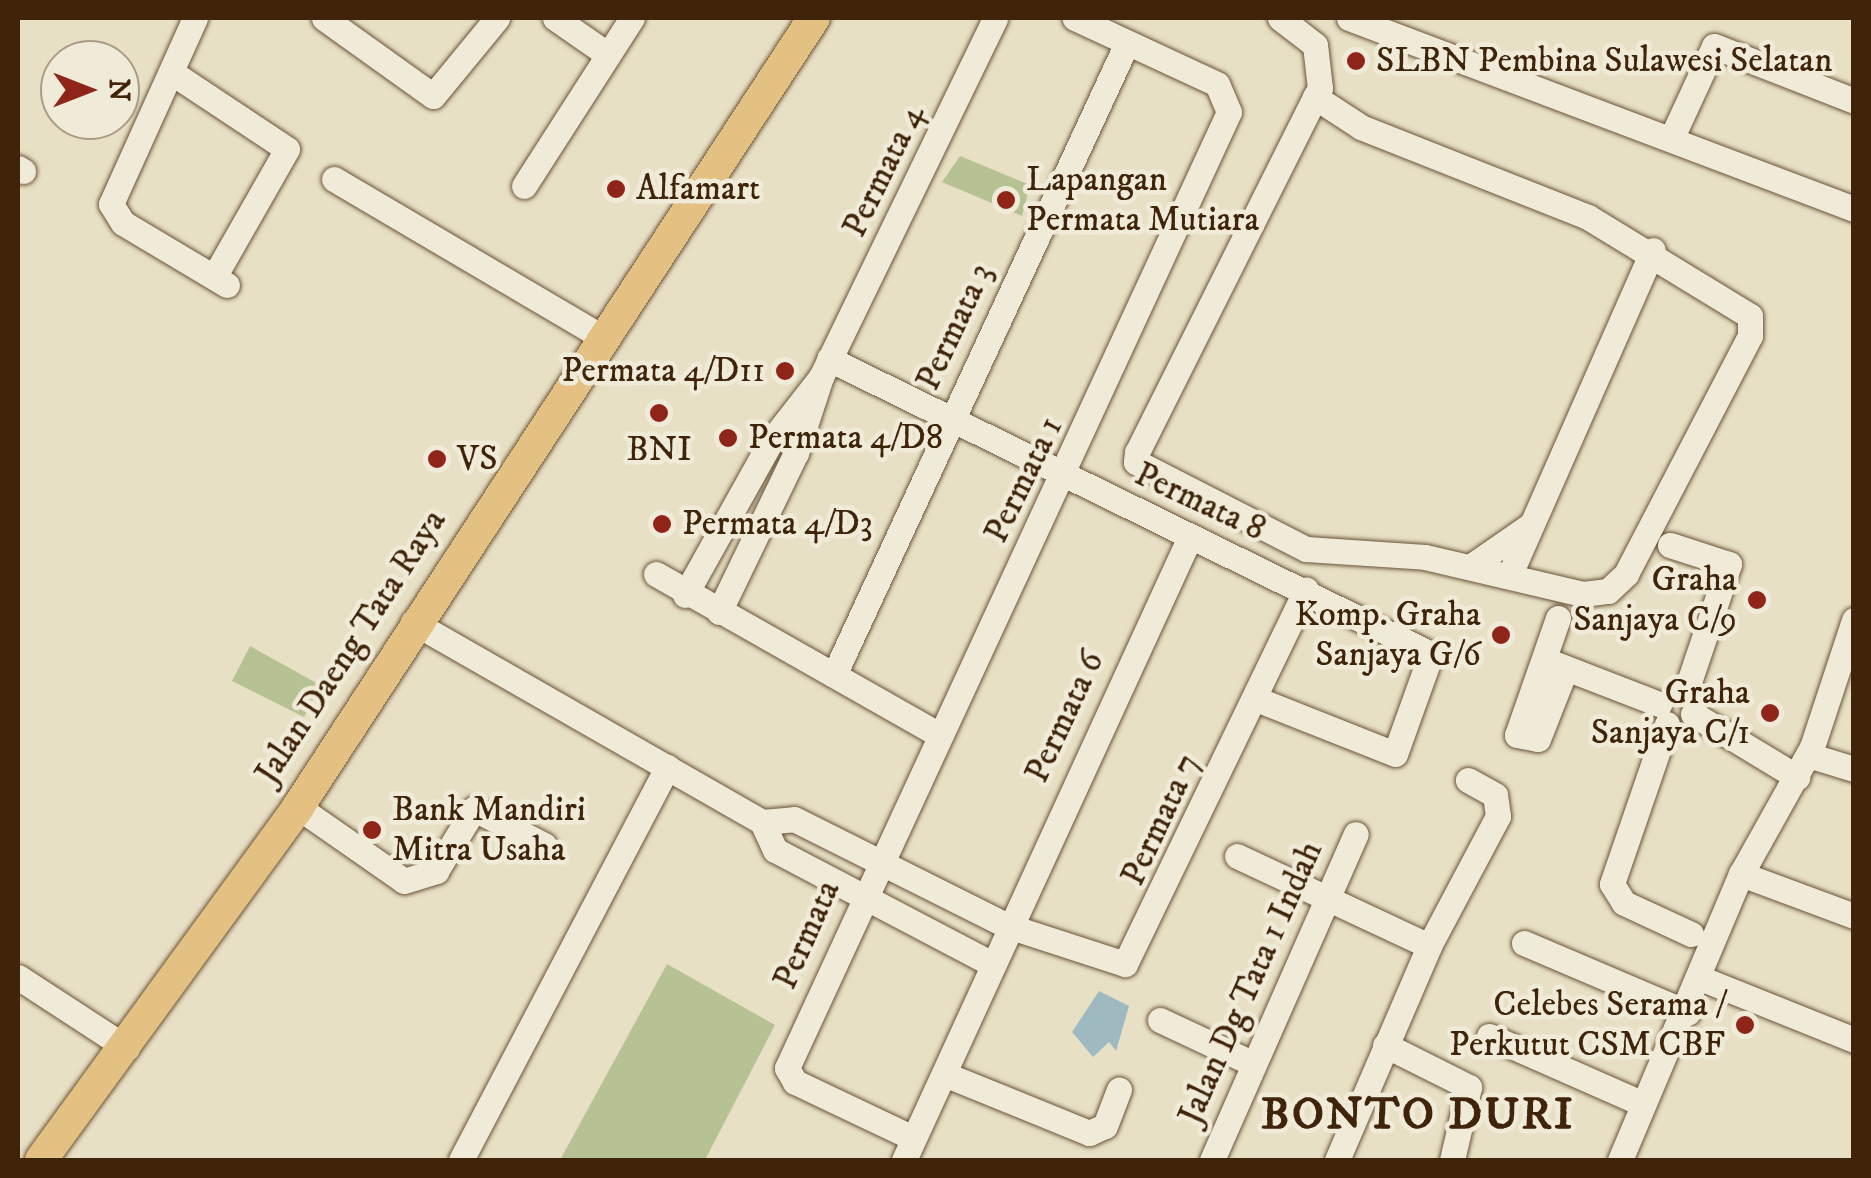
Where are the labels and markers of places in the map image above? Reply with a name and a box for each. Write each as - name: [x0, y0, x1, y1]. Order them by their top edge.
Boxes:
- place label: SLBN Pembina Sulawesi Selatan: [1376, 40, 1833, 82]
- marker: SLBN Pembina Sulawesi Selatan: [1345, 50, 1367, 72]
- place label: Lapangan Permata Mutiara: [1026, 159, 1259, 241]
- place label: Alfamart: [636, 168, 760, 210]
- marker: Alfamart: [605, 178, 627, 200]
- marker: Lapangan Permata Mutiara: [995, 189, 1017, 211]
- place label: Permata 4/D11: [561, 350, 765, 392]
- marker: Permata 4/D11: [774, 360, 796, 382]
- marker: BNI: [648, 402, 670, 424]
- place label: Permata 4/D8: [748, 417, 943, 459]
- marker: Permata 4/D8: [717, 427, 739, 449]
- place label: BNI: [626, 429, 692, 471]
- place label: VS: [457, 438, 498, 480]
- marker: VS: [426, 448, 448, 470]
- place label: Permata 4/D3: [682, 503, 873, 545]
- marker: Permata 4/D3: [651, 513, 673, 535]
- place label: Graha Sanjaya C/9: [1573, 559, 1737, 641]
- marker: Graha Sanjaya C/9: [1746, 589, 1768, 611]
- place label: Komp. Graha Sanjaya G/6: [1294, 594, 1481, 676]
- marker: Komp. Graha Sanjaya G/6: [1490, 624, 1512, 646]
- place label: Graha Sanjaya C/1: [1591, 672, 1750, 754]
- marker: Graha Sanjaya C/1: [1759, 702, 1781, 724]
- place label: Bank Mandiri Mitra Usaha: [392, 789, 586, 871]
- marker: Bank Mandiri Mitra Usaha: [361, 819, 383, 841]
- place label: Celebes Serama / Perkutut CSM CBF: [1449, 984, 1725, 1066]
- marker: Celebes Serama / Perkutut CSM CBF: [1734, 1014, 1756, 1036]

